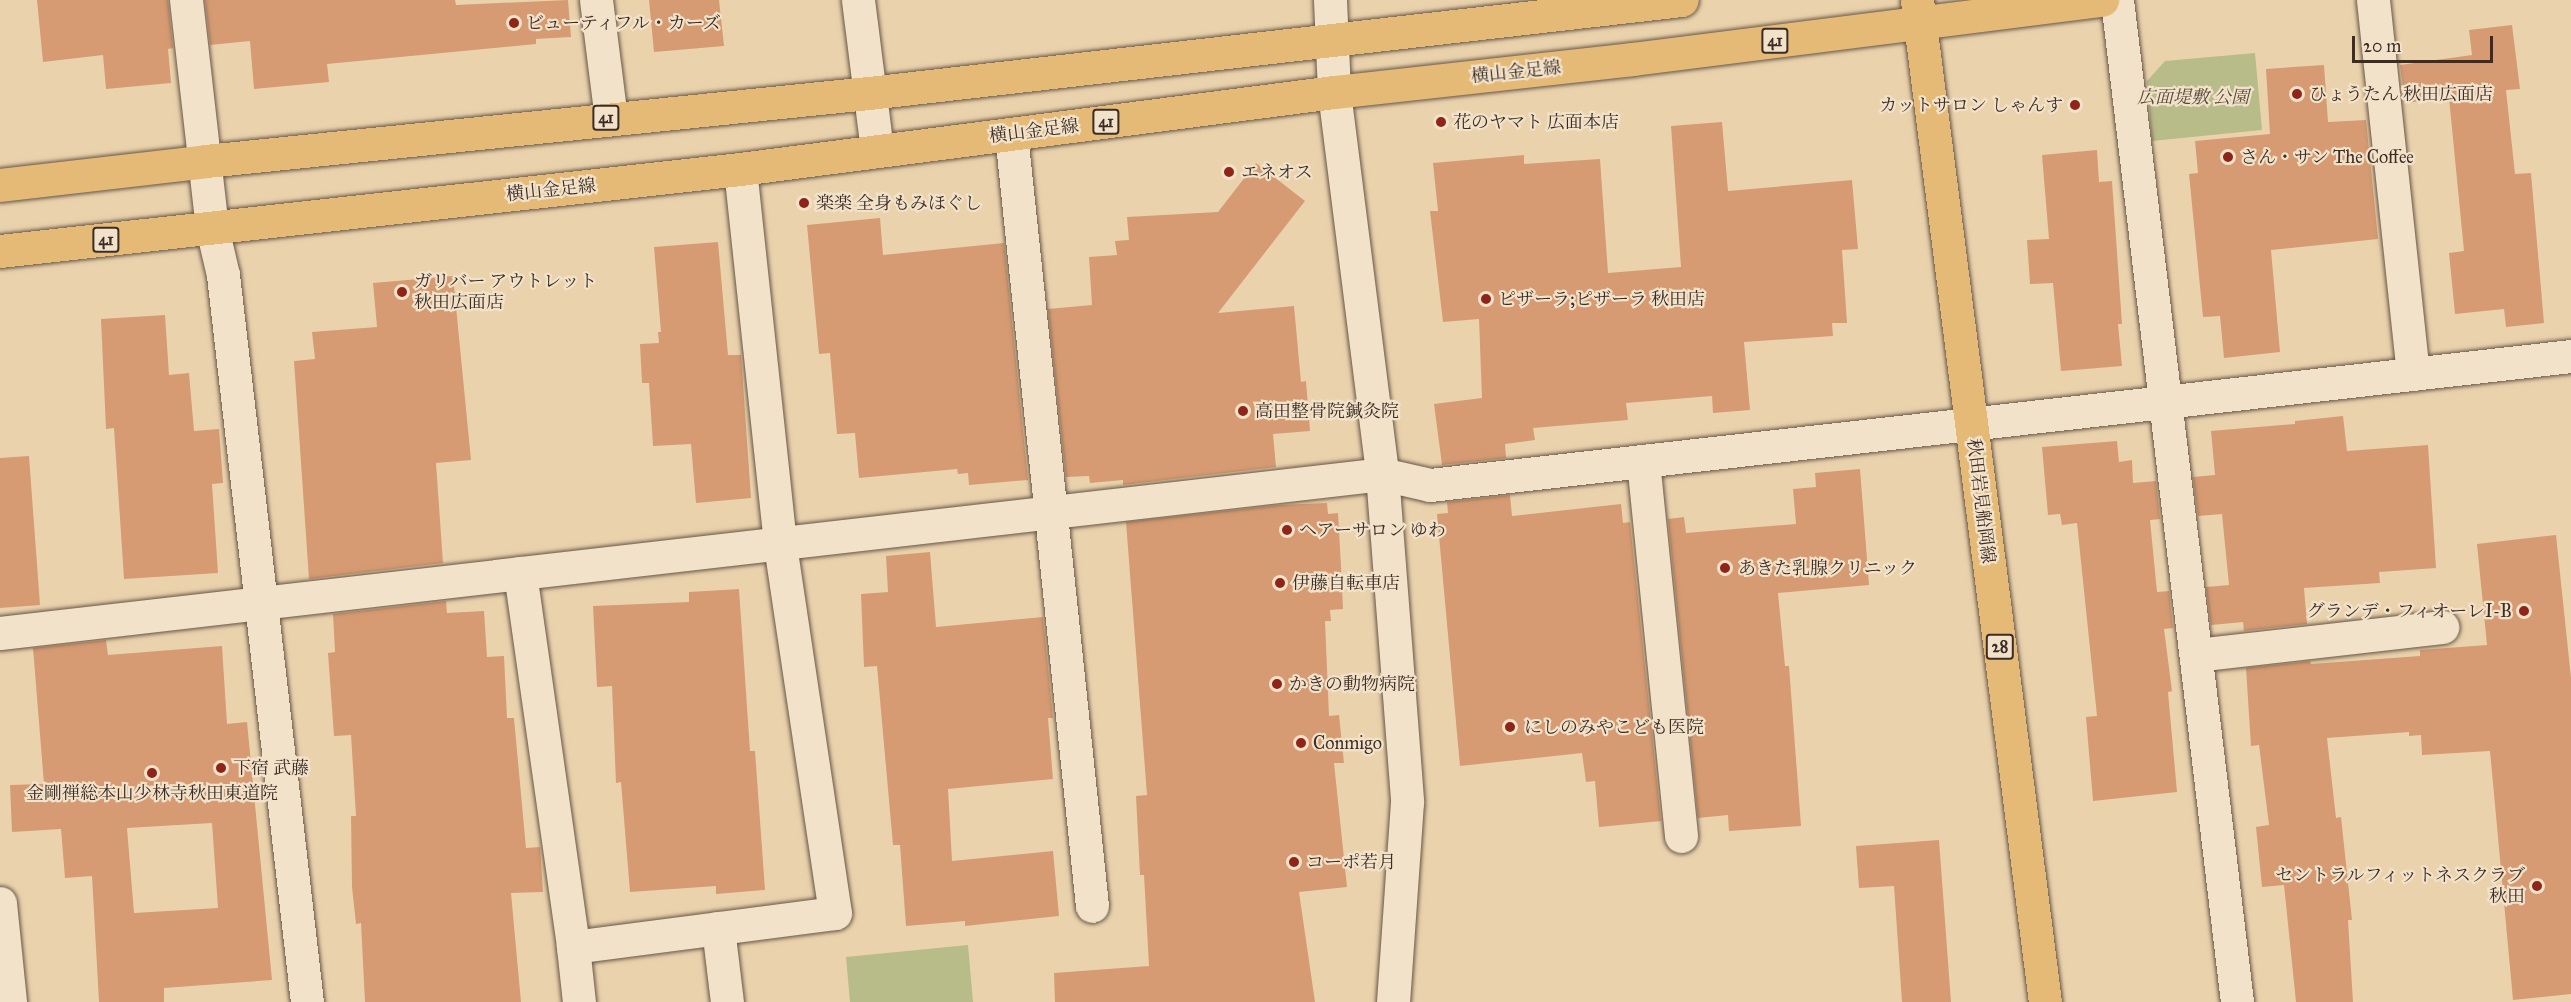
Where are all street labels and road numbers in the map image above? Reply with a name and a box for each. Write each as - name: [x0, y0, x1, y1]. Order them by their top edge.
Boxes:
- road number: 41: [1760, 28, 1790, 54]
- street label: 横山金足線: [1470, 57, 1562, 87]
- road number: 41: [591, 105, 621, 131]
- road number: 41: [1091, 109, 1121, 135]
- street label: 横山金足線: [988, 115, 1080, 147]
- street label: 横山金足線: [505, 175, 597, 205]
- road number: 41: [91, 227, 121, 253]
- street label: 秋田岩見船岡線: [1963, 437, 1999, 565]
- road number: 28: [1985, 634, 2015, 660]

